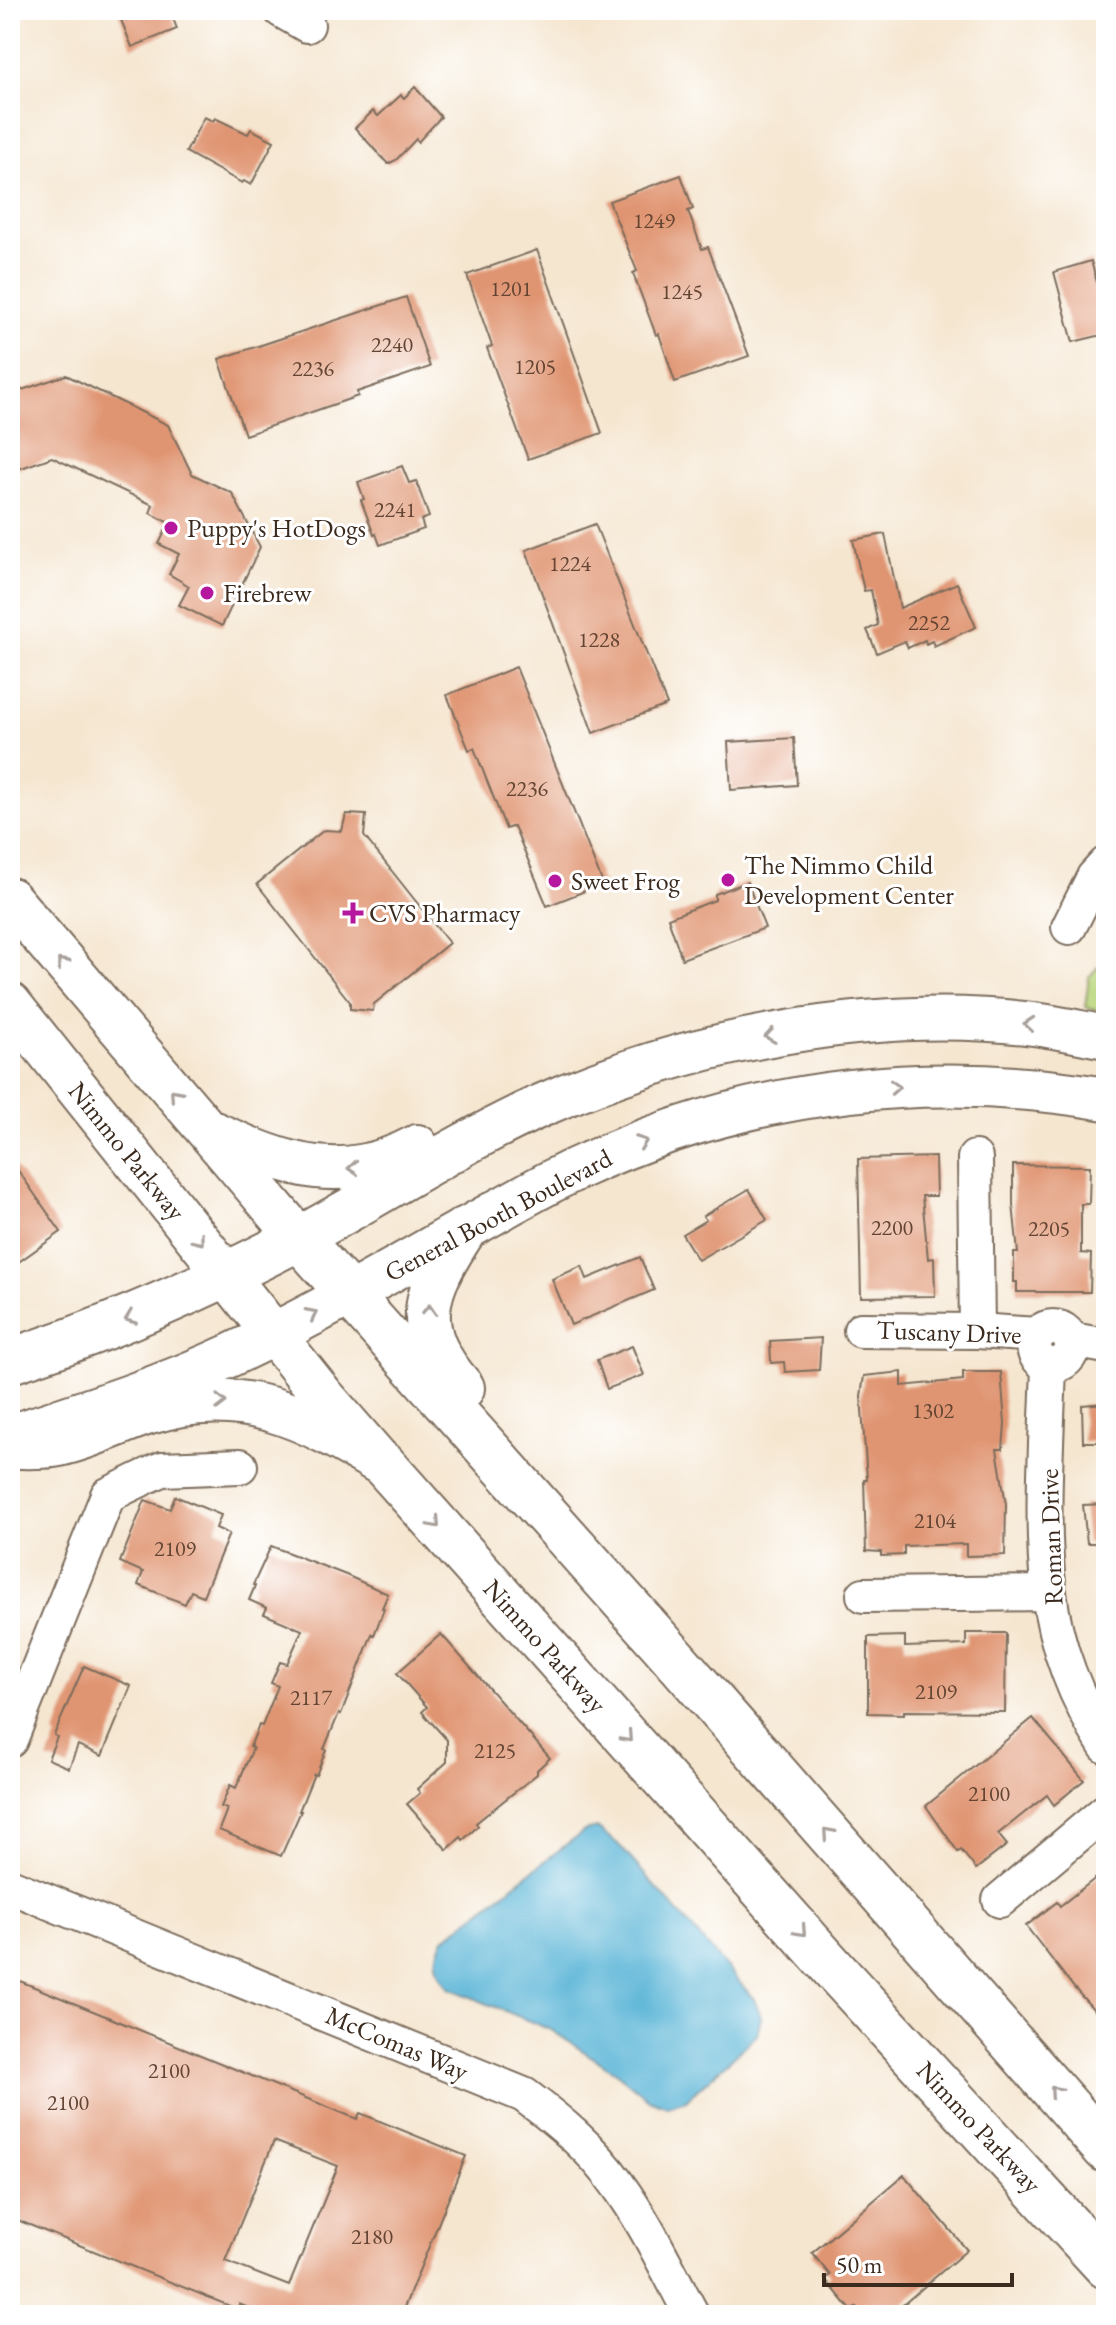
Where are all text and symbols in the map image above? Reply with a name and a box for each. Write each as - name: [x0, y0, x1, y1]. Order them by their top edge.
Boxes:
- house number: 1249: [633, 206, 676, 235]
- house number: 1201: [490, 274, 532, 303]
- house number: 1245: [661, 277, 703, 306]
- house number: 2240: [371, 330, 414, 359]
- house number: 1205: [514, 352, 556, 381]
- house number: 2236: [292, 354, 335, 383]
- house number: 2241: [374, 495, 416, 524]
- place label: Puppy's HotDogs: [187, 511, 366, 545]
- marker: Puppy's HotDogs: [162, 519, 180, 537]
- house number: 1224: [549, 549, 592, 578]
- place label: Firebrew: [223, 576, 312, 610]
- marker: Firebrew: [198, 584, 216, 602]
- house number: 2252: [908, 608, 951, 637]
- house number: 1228: [578, 625, 620, 654]
- house number: 2236: [506, 774, 549, 803]
- place label: The Nimmo Child Development Center: [744, 848, 954, 912]
- place label: Sweet Frog: [571, 864, 681, 898]
- marker: The Nimmo Child Development Center: [719, 871, 737, 889]
- marker: Sweet Frog: [546, 872, 564, 890]
- place label: CVS Pharmacy: [369, 896, 521, 930]
- marker: CVS Pharmacy: [344, 904, 362, 922]
- one-way arrow: [57, 957, 72, 972]
- one-way arrow: [1022, 1016, 1035, 1033]
- one-way arrow: [764, 1026, 777, 1043]
- street label: Nimmo Parkway: [61, 1075, 194, 1228]
- one-way arrow: [889, 1079, 902, 1096]
- one-way arrow: [171, 1089, 185, 1103]
- one-way arrow: [634, 1135, 648, 1152]
- street label: General Booth Boulevard: [378, 1140, 618, 1289]
- one-way arrow: [346, 1159, 359, 1176]
- house number: 2200: [871, 1213, 914, 1242]
- house number: 2205: [1028, 1214, 1070, 1243]
- one-way arrow: [189, 1231, 204, 1245]
- one-way arrow: [420, 1303, 437, 1316]
- one-way arrow: [124, 1308, 138, 1325]
- one-way arrow: [303, 1308, 318, 1323]
- street label: Tuscany Drive: [876, 1312, 1022, 1352]
- one-way arrow: [215, 1394, 228, 1411]
- house number: 1302: [912, 1396, 955, 1425]
- street label: Roman Drive: [1032, 1468, 1070, 1606]
- house number: 2104: [914, 1506, 957, 1535]
- one-way arrow: [426, 1513, 440, 1528]
- house number: 2109: [154, 1534, 197, 1563]
- street label: Nimmo Parkway: [476, 1572, 614, 1721]
- house number: 2109: [915, 1677, 958, 1706]
- house number: 2117: [290, 1683, 333, 1712]
- one-way arrow: [618, 1728, 632, 1743]
- house number: 2125: [474, 1736, 516, 1765]
- house number: 2100: [968, 1779, 1011, 1808]
- one-way arrow: [823, 1827, 837, 1842]
- one-way arrow: [791, 1922, 805, 1937]
- street label: McComas Way: [321, 1998, 474, 2089]
- street label: Nimmo Parkway: [909, 2054, 1049, 2201]
- house number: 2100: [148, 2056, 191, 2085]
- one-way arrow: [1050, 2086, 1064, 2101]
- house number: 2100: [47, 2088, 90, 2117]
- house number: 2180: [351, 2222, 394, 2251]
- scale bar: [824, 2237, 1012, 2287]
- text: 50 m: [836, 2249, 883, 2280]

